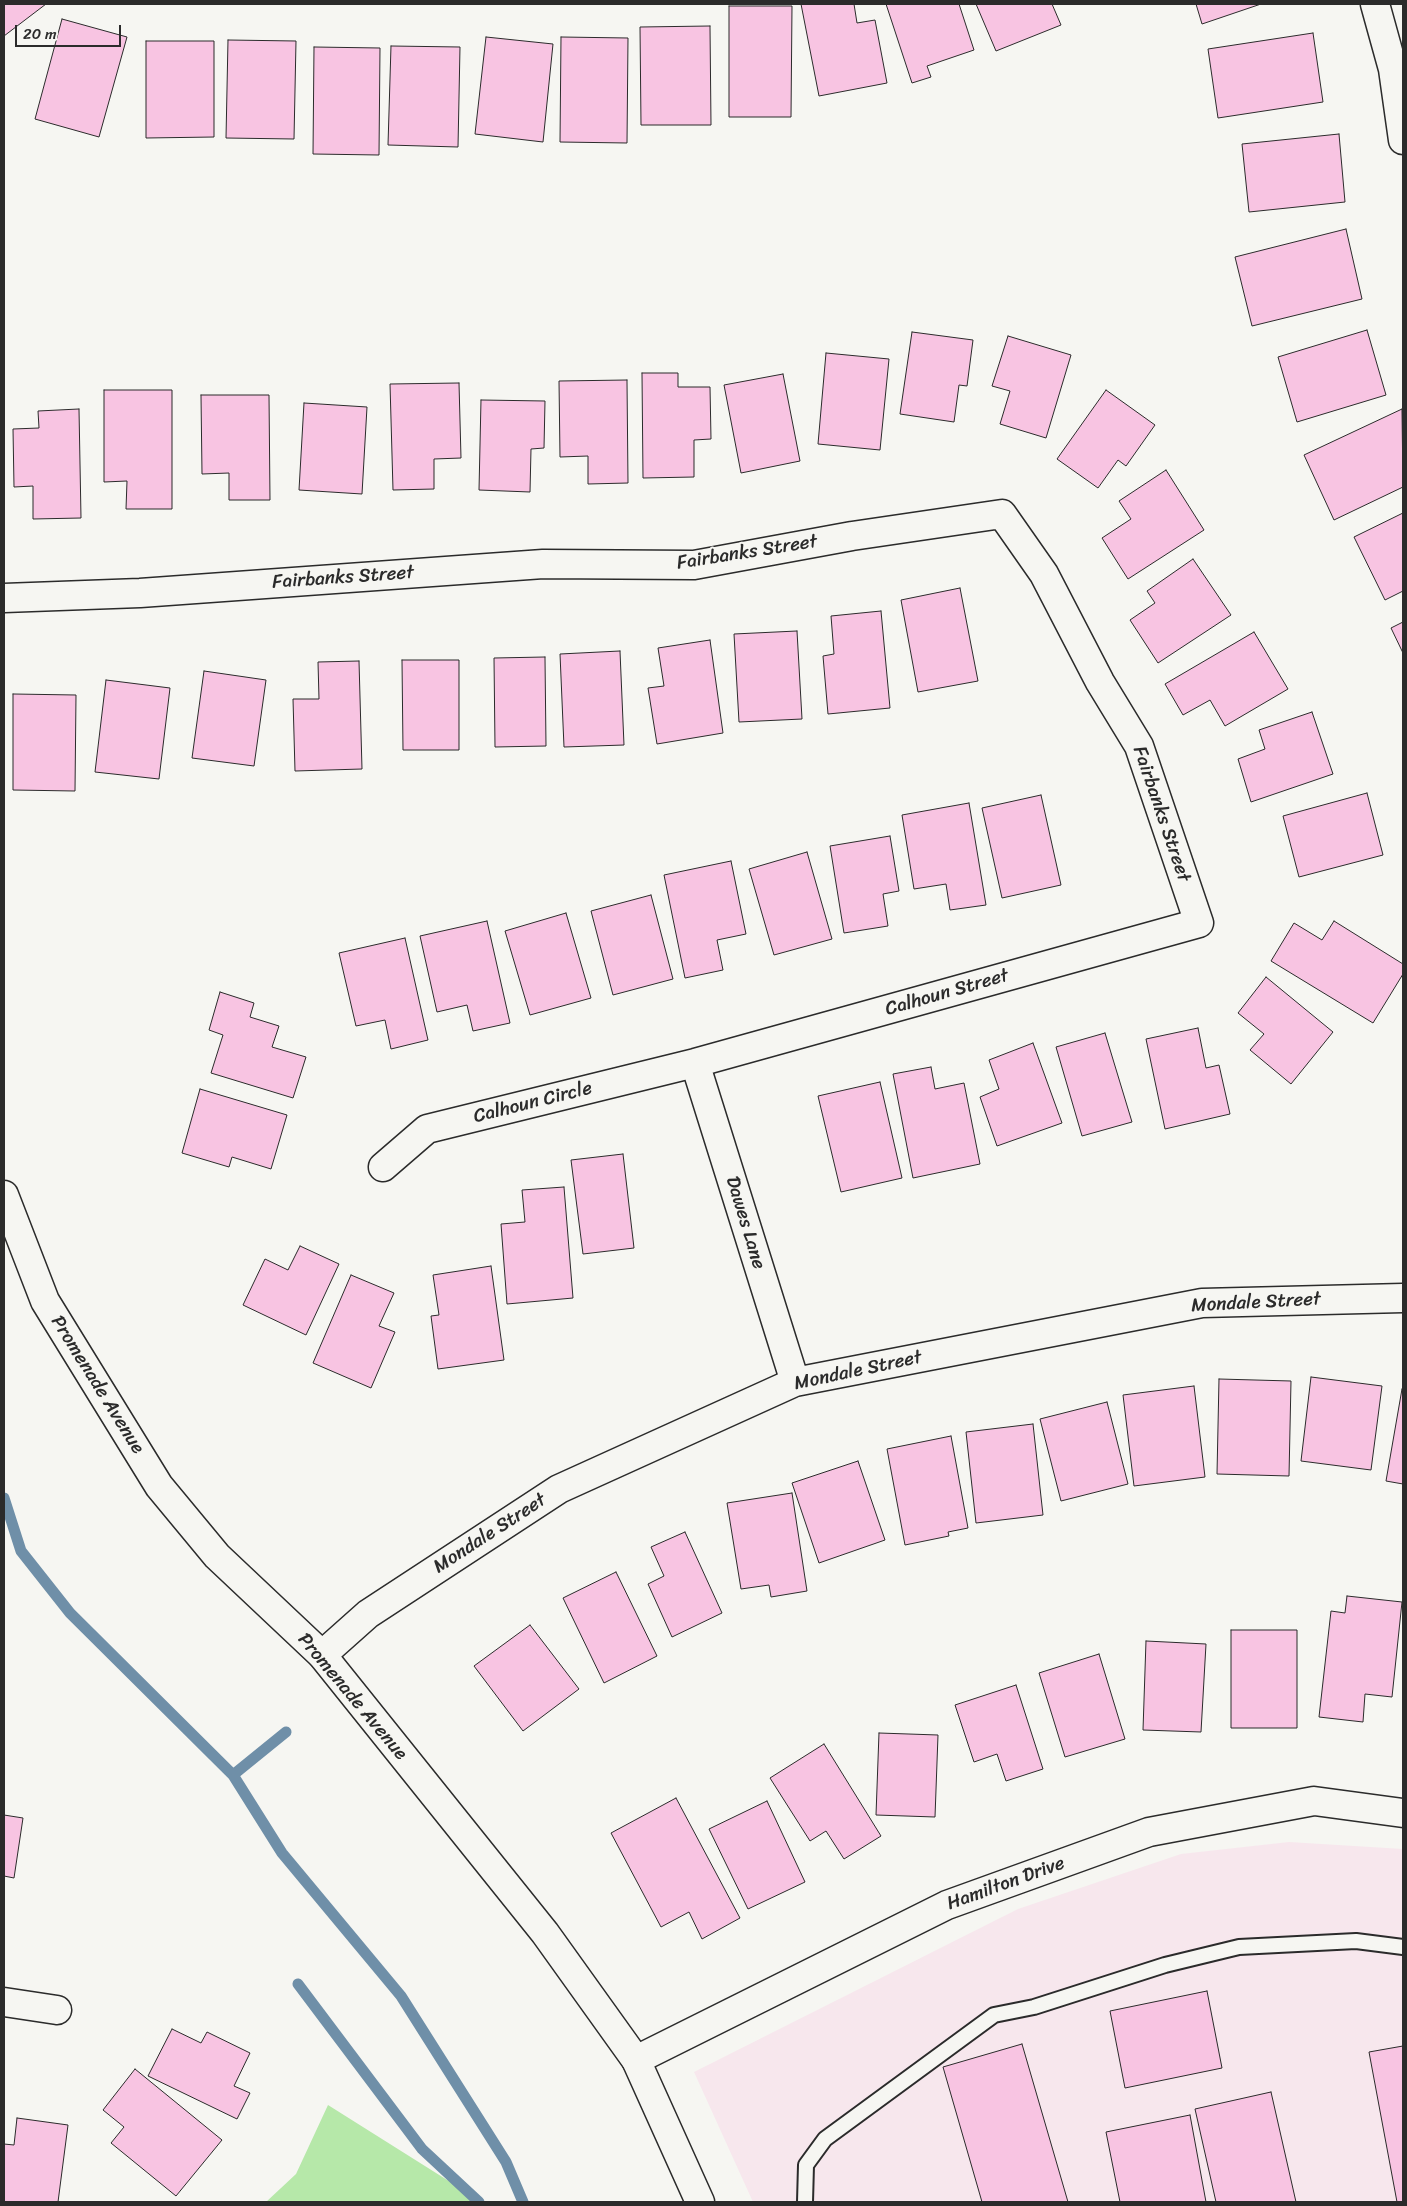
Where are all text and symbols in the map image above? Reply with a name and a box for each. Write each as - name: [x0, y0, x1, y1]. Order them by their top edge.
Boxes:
- scale bar: [18, 15, 124, 47]
- text: 20 m: [23, 21, 57, 47]
- street label: Fairbanks Street: [675, 531, 819, 575]
- street label: Fairbanks Street: [271, 562, 415, 594]
- street label: Fairbanks Street: [1127, 743, 1195, 885]
- street label: Calhoun Street: [883, 965, 1011, 1021]
- street label: Calhoun Circle: [471, 1077, 595, 1129]
- street label: Dawes Lane: [720, 1174, 770, 1272]
- street label: Mondale Street: [1191, 1288, 1321, 1318]
- street label: Promenade Avenue: [45, 1312, 149, 1458]
- street label: Mondale Street: [792, 1346, 924, 1396]
- street label: Mondale Street: [429, 1489, 551, 1579]
- street label: Promenade Avenue: [292, 1629, 412, 1765]
- street label: Hamilton Drive: [944, 1852, 1068, 1916]

